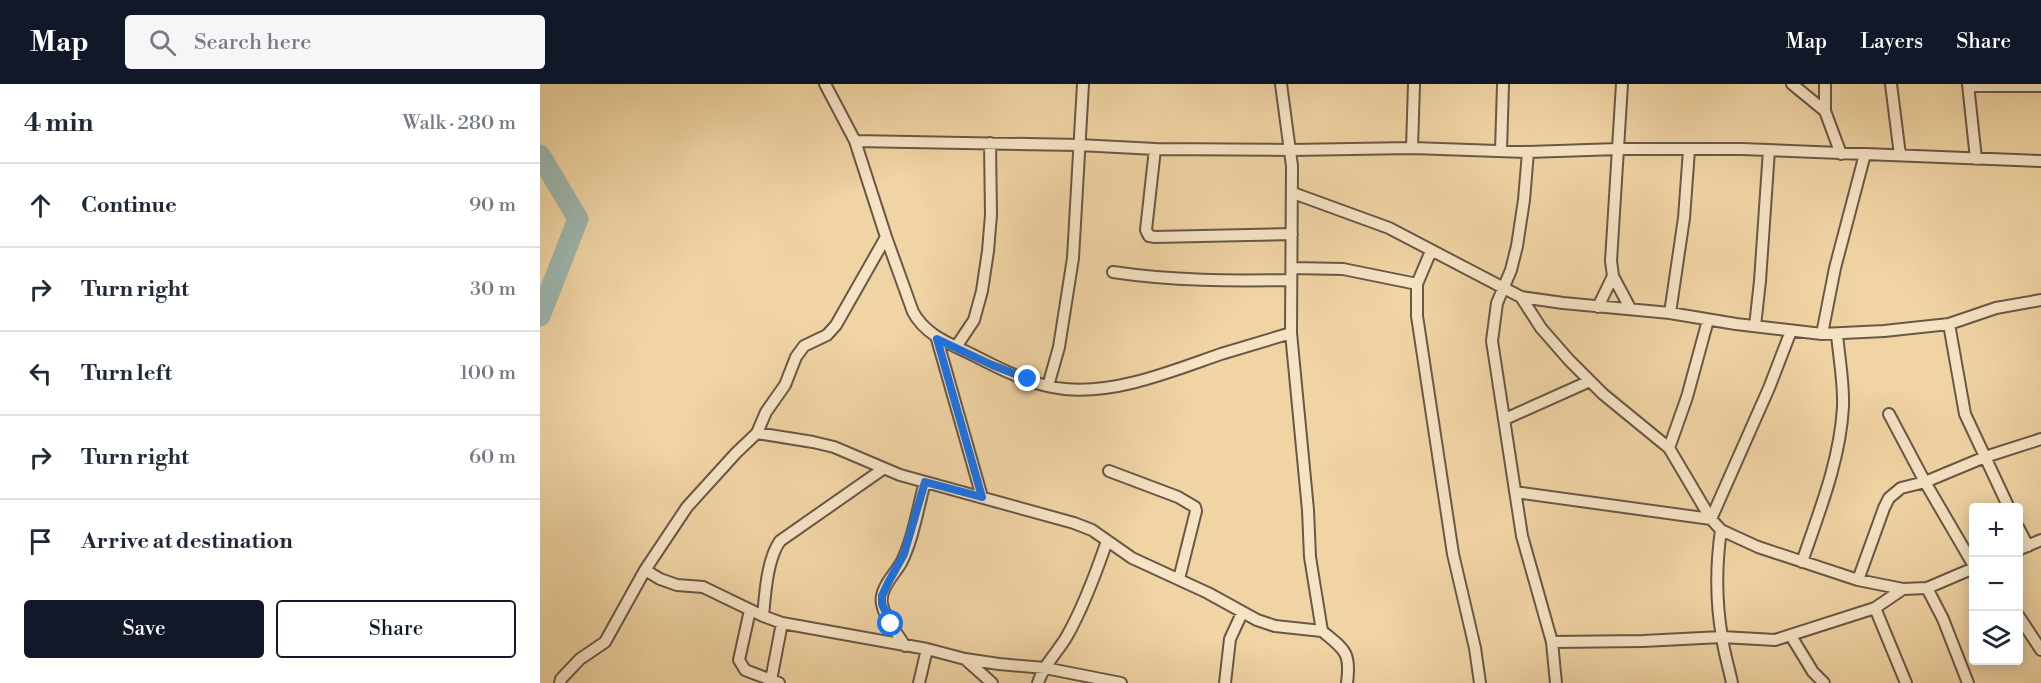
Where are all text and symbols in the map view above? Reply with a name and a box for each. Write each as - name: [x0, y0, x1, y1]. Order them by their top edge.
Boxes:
- search box: [125, 15, 545, 69]
- text: Map: [30, 25, 89, 60]
- icon: search: [146, 26, 179, 59]
- text: Search here: [194, 29, 311, 56]
- text: Map: [1786, 29, 1827, 55]
- text: Layers: [1860, 29, 1923, 55]
- text: Share: [1956, 29, 2011, 55]
- text: 4 min: [24, 107, 94, 139]
- text: Walk · 280 m: [403, 111, 516, 136]
- icon: ahead: [24, 189, 57, 222]
- text: Continue: [81, 192, 177, 219]
- text: 90 m: [469, 193, 516, 218]
- icon: right: [24, 273, 57, 306]
- text: Turn right: [81, 276, 189, 303]
- text: 30 m: [470, 277, 516, 302]
- icon: left: [24, 357, 57, 390]
- text: Turn left: [81, 360, 172, 387]
- text: 100 m: [460, 361, 516, 386]
- route end: [1014, 365, 1040, 391]
- icon: right: [24, 441, 57, 474]
- text: Turn right: [81, 444, 189, 471]
- text: 60 m: [469, 445, 516, 470]
- map controls: [1969, 503, 2023, 665]
- button: +: [1969, 503, 2023, 557]
- icon: arrive: [24, 525, 57, 558]
- text: Arrive at destination: [81, 528, 293, 555]
- button: −: [1969, 557, 2023, 611]
- button: Save: [24, 600, 264, 658]
- button: Share: [276, 600, 516, 658]
- route start: [877, 610, 903, 636]
- button: layers: [1969, 611, 2023, 665]

